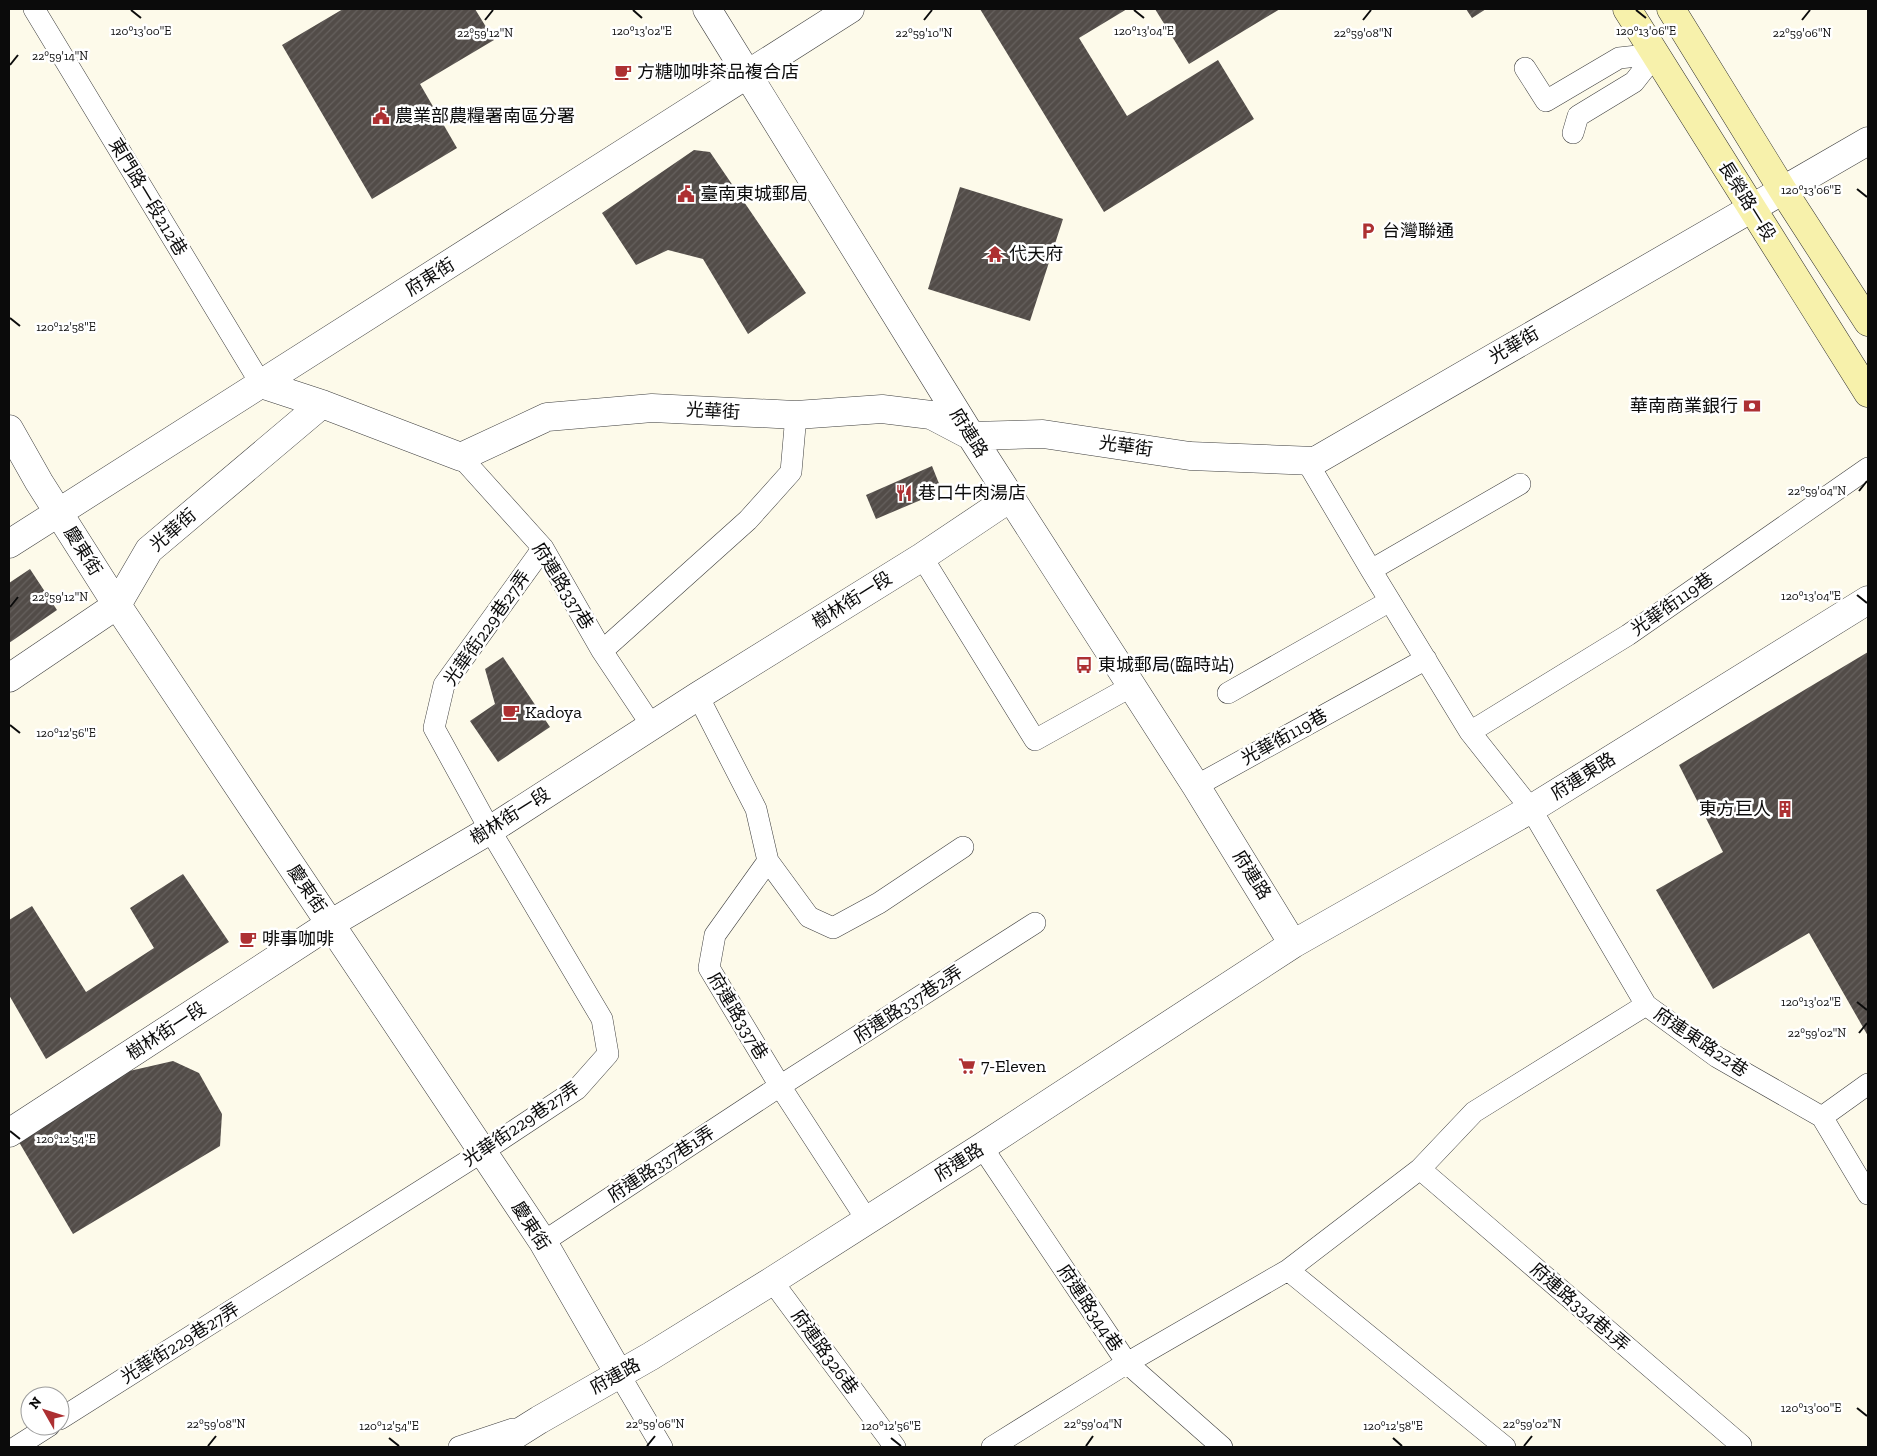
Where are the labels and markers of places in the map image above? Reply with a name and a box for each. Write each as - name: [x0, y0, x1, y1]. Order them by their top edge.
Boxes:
- place label: 方糖咖啡茶品複合店: [637, 61, 799, 83]
- cafe icon: 方糖咖啡茶品複合店: [613, 62, 633, 82]
- place label: 農業部農糧署南區分署: [395, 105, 575, 127]
- public building icon: 農業部農糧署南區分署: [371, 106, 391, 126]
- place label: 臺南東城郵局: [700, 183, 808, 205]
- public building icon: 臺南東城郵局: [676, 184, 696, 204]
- place label: 台灣聯通: [1382, 220, 1454, 242]
- parking icon: 台灣聯通: [1358, 221, 1378, 241]
- place label: 代天府: [1009, 243, 1063, 265]
- temple icon: 代天府: [985, 244, 1005, 264]
- place label: 華南商業銀行: [1630, 395, 1738, 417]
- bank icon: 華南商業銀行: [1742, 396, 1762, 416]
- place label: 巷口牛肉湯店: [918, 482, 1026, 504]
- restaurant icon: 巷口牛肉湯店: [894, 483, 914, 503]
- place label: 東城郵局(臨時站): [1098, 654, 1234, 676]
- bus stop icon: 東城郵局(臨時站): [1074, 655, 1094, 675]
- place label: Kadoya: [525, 701, 582, 723]
- cafe icon: Kadoya: [501, 702, 521, 722]
- place label: 東方巨人: [1699, 798, 1771, 820]
- building icon: 東方巨人: [1775, 799, 1795, 819]
- place label: 啡事咖啡: [262, 928, 334, 950]
- cafe icon: 啡事咖啡: [238, 929, 258, 949]
- place label: 7-Eleven: [981, 1055, 1047, 1077]
- supermarket icon: 7-Eleven: [957, 1056, 977, 1076]

